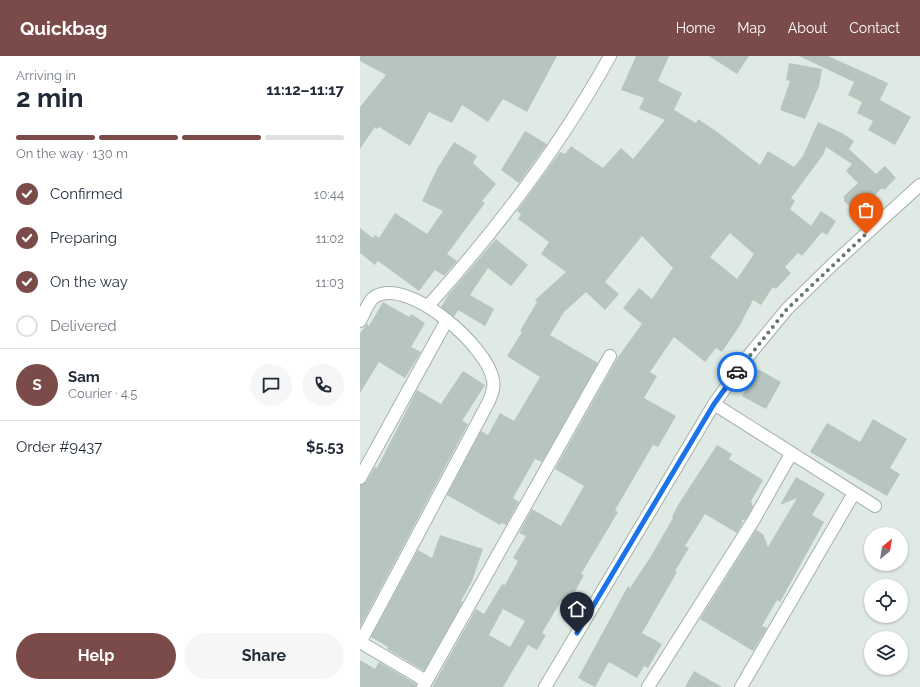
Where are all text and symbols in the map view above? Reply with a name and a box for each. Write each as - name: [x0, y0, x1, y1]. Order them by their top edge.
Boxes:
- text: Quickbag: [20, 17, 107, 39]
- text: Home: [676, 20, 715, 36]
- text: Map: [737, 20, 766, 36]
- text: About: [788, 20, 827, 36]
- text: Contact: [849, 20, 900, 36]
- text: Arriving in: [16, 68, 76, 83]
- text: 11:12–11:17: [266, 81, 344, 99]
- text: 2 min: [16, 83, 83, 113]
- text: On the way · 130 m: [16, 146, 128, 161]
- icon: check: [16, 183, 38, 205]
- text: Confirmed: [50, 185, 123, 203]
- text: 10:44: [314, 187, 344, 202]
- pin: [849, 193, 883, 234]
- icon: bag: [855, 199, 877, 221]
- icon: check: [16, 227, 38, 249]
- text: Preparing: [50, 229, 117, 247]
- text: 11:02: [316, 231, 344, 246]
- icon: check: [16, 271, 38, 293]
- text: On the way: [50, 273, 128, 291]
- text: 11:03: [316, 275, 344, 290]
- text: Delivered: [50, 317, 117, 335]
- courier: [717, 352, 757, 392]
- icon: car: [726, 361, 748, 383]
- button: chat: [250, 364, 292, 406]
- button: phone: [302, 364, 344, 406]
- text: Sam: [68, 368, 100, 386]
- text: S: [32, 376, 42, 394]
- text: Courier · 4.5: [68, 386, 137, 401]
- text: Order #9437: [16, 438, 102, 456]
- text: $5.53: [306, 438, 344, 456]
- north arrow: [864, 527, 908, 571]
- map controls: [864, 527, 908, 675]
- button: locate: [864, 579, 908, 623]
- pin: [560, 592, 594, 633]
- icon: home: [566, 598, 588, 620]
- button: layers: [864, 631, 908, 675]
- button: Help: [16, 633, 176, 679]
- button: Share: [184, 633, 344, 679]

